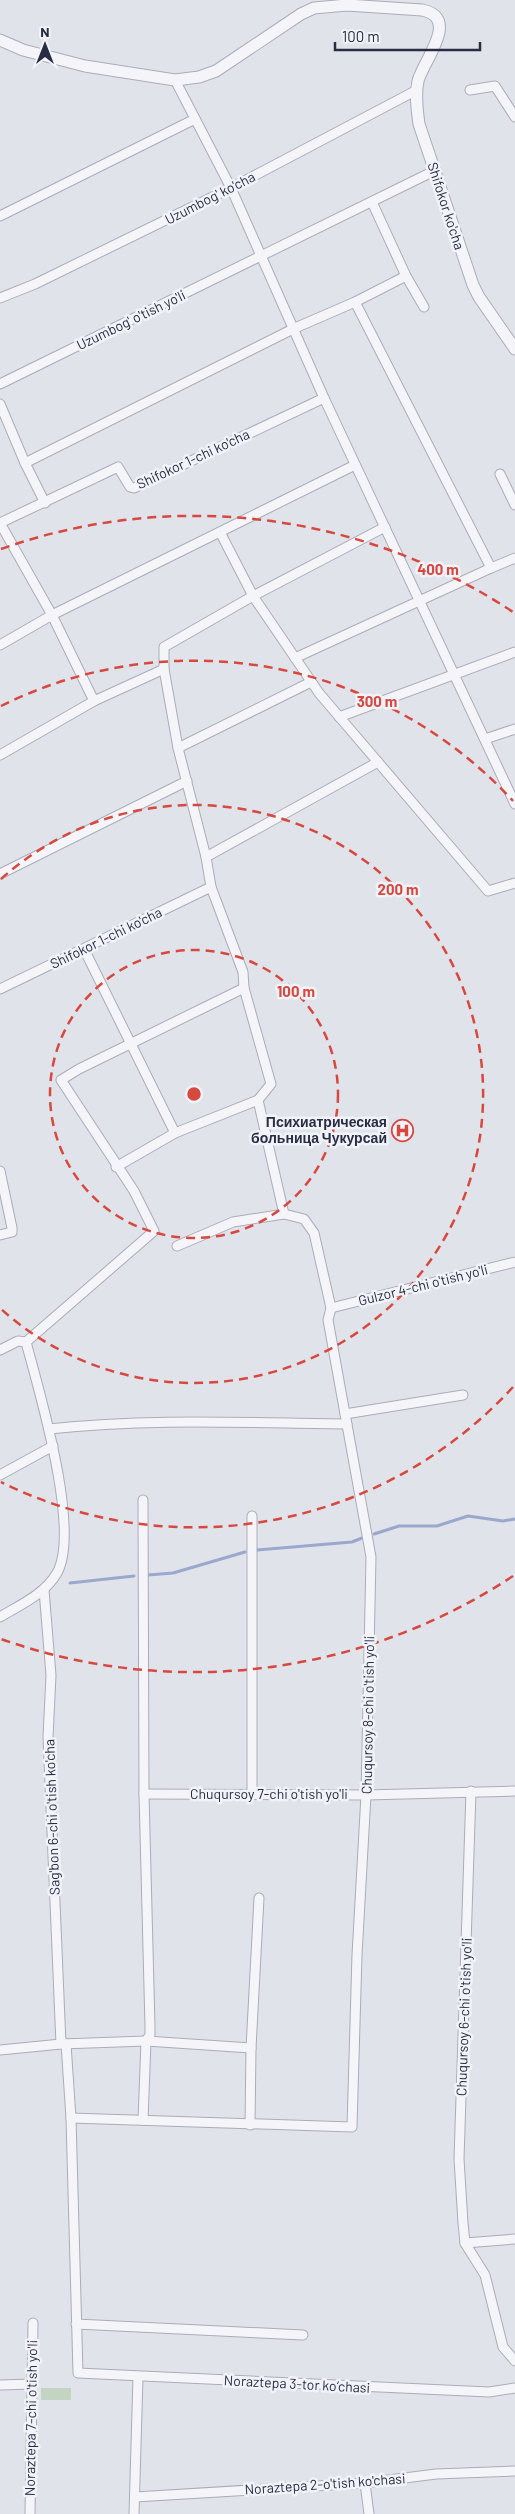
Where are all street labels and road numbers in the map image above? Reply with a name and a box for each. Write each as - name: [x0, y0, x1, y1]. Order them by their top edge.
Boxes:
- street label: Shifokor ko'cha: [424, 160, 469, 252]
- street label: Uzumbog' ko'cha: [162, 168, 258, 228]
- street label: Uzumbog' o'tish yo'li: [74, 286, 188, 353]
- street label: Shifokor 1-chi ko'cha: [134, 425, 252, 492]
- street label: Shifokor 1-chi ko'cha: [47, 903, 165, 972]
- street label: Gulzor 4-chi o'tish yo'li: [356, 1260, 489, 1309]
- street label: Chuqursoy 8-chi o'tish yo'li: [358, 1636, 377, 1794]
- street label: Sag'bon 6-chi o'tish ko'cha: [40, 1739, 63, 1895]
- street label: Chuqursoy 7-chi o'tish yo'li: [190, 1785, 348, 1802]
- street label: Chuqursoy 6-chi o'tish yo'li: [452, 1937, 475, 2096]
- street label: Noraztepa 7-chi o'tish yo'li: [21, 2340, 40, 2496]
- street label: Noraztepa 3-tor ko‘chasi: [223, 2371, 371, 2396]
- street label: Noraztepa 2-o'tish ko'chasi: [244, 2469, 406, 2498]

